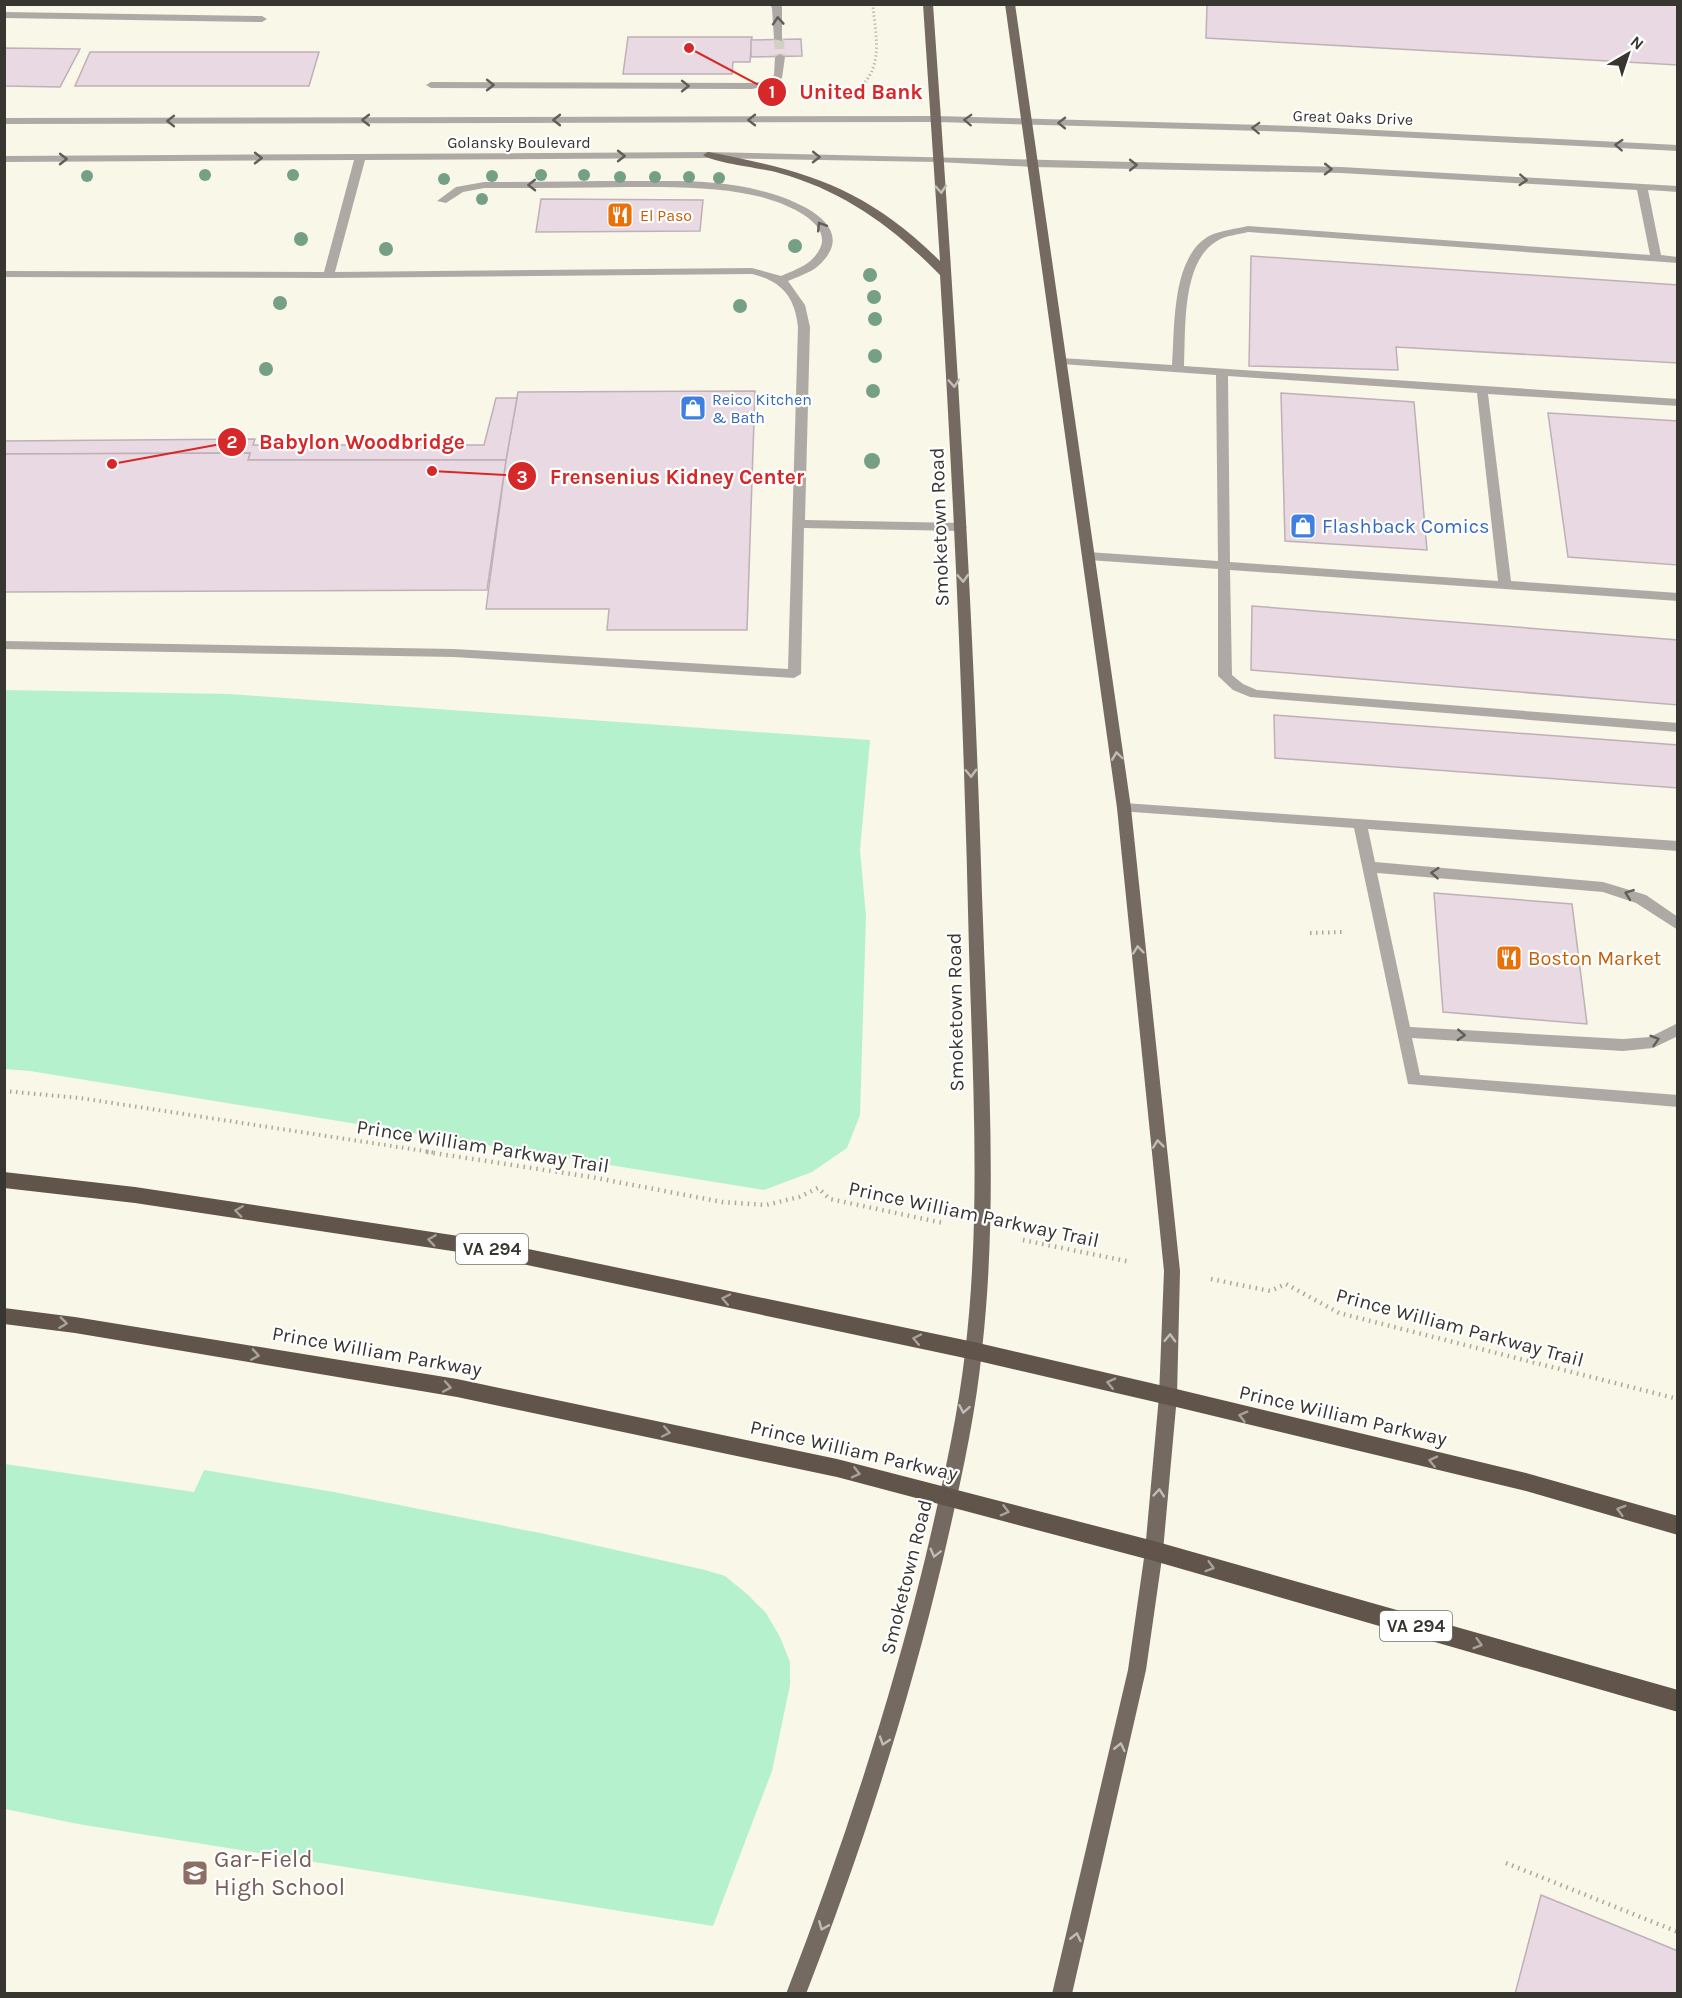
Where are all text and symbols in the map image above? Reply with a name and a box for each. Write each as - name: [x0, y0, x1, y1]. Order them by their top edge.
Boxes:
- one-way arrow: [772, 17, 785, 26]
- north arrow: [1598, 24, 1658, 84]
- text: N: [1627, 32, 1648, 54]
- callout: United Bank: [757, 72, 935, 111]
- one-way arrow: [485, 79, 494, 91]
- one-way arrow: [680, 80, 689, 92]
- text: United Bank: [799, 80, 923, 104]
- text: 1: [769, 81, 775, 103]
- street label: Great Oaks Drive: [1292, 106, 1414, 129]
- one-way arrow: [362, 114, 371, 126]
- one-way arrow: [553, 114, 562, 126]
- one-way arrow: [748, 114, 757, 126]
- one-way arrow: [964, 114, 973, 127]
- one-way arrow: [167, 115, 176, 127]
- one-way arrow: [1057, 117, 1066, 129]
- one-way arrow: [1252, 122, 1261, 135]
- street label: Golansky Boulevard: [447, 133, 591, 152]
- one-way arrow: [1615, 138, 1624, 151]
- one-way arrow: [616, 150, 625, 162]
- one-way arrow: [811, 151, 820, 163]
- one-way arrow: [253, 152, 262, 164]
- one-way arrow: [58, 153, 67, 165]
- one-way arrow: [1129, 159, 1138, 171]
- one-way arrow: [1324, 163, 1333, 176]
- one-way arrow: [1519, 174, 1528, 187]
- one-way arrow: [528, 179, 537, 191]
- one-way arrow: [934, 184, 947, 193]
- restaurant icon: El Paso: [605, 200, 635, 230]
- place label: El Paso: [640, 206, 692, 225]
- one-way arrow: [816, 222, 828, 232]
- one-way arrow: [947, 379, 960, 388]
- place label: Reico Kitchen & Bath: [712, 390, 812, 427]
- shop icon: Reico Kitchen & Bath: [678, 393, 708, 423]
- callout: Babylon Woodbridge: [217, 422, 477, 461]
- text: Babylon Woodbridge: [259, 430, 465, 454]
- text: 2: [227, 431, 237, 453]
- street label: Smoketown Road: [925, 447, 954, 607]
- callout: Frensenius Kidney Center: [507, 457, 816, 496]
- text: Frensenius Kidney Center: [550, 465, 805, 489]
- text: 3: [516, 466, 528, 488]
- shop icon: Flashback Comics: [1288, 511, 1318, 541]
- place label: Flashback Comics: [1322, 515, 1490, 538]
- one-way arrow: [957, 573, 970, 582]
- one-way arrow: [1111, 751, 1123, 760]
- one-way arrow: [965, 768, 978, 777]
- one-way arrow: [1431, 866, 1440, 879]
- one-way arrow: [1624, 889, 1634, 902]
- street label: Smoketown Road: [943, 932, 968, 1092]
- restaurant icon: Boston Market: [1494, 943, 1524, 973]
- one-way arrow: [1133, 945, 1145, 954]
- place label: Boston Market: [1528, 947, 1662, 970]
- one-way arrow: [1457, 1028, 1466, 1041]
- one-way arrow: [1649, 1035, 1660, 1047]
- street label: Prince William Parkway Trail: [355, 1115, 611, 1178]
- one-way arrow: [1153, 1139, 1165, 1148]
- street label: Prince William Parkway Trail: [846, 1177, 1101, 1252]
- one-way arrow: [234, 1205, 244, 1217]
- one-way arrow: [427, 1234, 436, 1246]
- road number: VA 294: [456, 1234, 528, 1264]
- street label: Prince William Parkway Trail: [1333, 1283, 1586, 1372]
- one-way arrow: [721, 1293, 731, 1306]
- one-way arrow: [58, 1317, 67, 1329]
- street label: Prince William Parkway: [270, 1322, 484, 1381]
- one-way arrow: [912, 1333, 922, 1346]
- one-way arrow: [1164, 1333, 1176, 1342]
- one-way arrow: [250, 1348, 260, 1360]
- one-way arrow: [1107, 1377, 1117, 1390]
- one-way arrow: [443, 1380, 452, 1392]
- street label: Prince William Parkway: [1237, 1380, 1449, 1451]
- one-way arrow: [958, 1404, 971, 1414]
- one-way arrow: [1238, 1410, 1248, 1423]
- street label: Prince William Parkway: [748, 1415, 960, 1486]
- one-way arrow: [660, 1425, 670, 1438]
- one-way arrow: [1428, 1455, 1438, 1468]
- one-way arrow: [851, 1466, 861, 1479]
- one-way arrow: [1152, 1489, 1165, 1498]
- street label: Smoketown Road: [876, 1497, 937, 1657]
- one-way arrow: [1000, 1504, 1010, 1516]
- one-way arrow: [1616, 1505, 1627, 1517]
- one-way arrow: [930, 1547, 943, 1557]
- one-way arrow: [1205, 1560, 1215, 1573]
- road number: VA 294: [1380, 1611, 1452, 1641]
- one-way arrow: [1472, 1637, 1483, 1649]
- one-way arrow: [879, 1735, 891, 1746]
- one-way arrow: [1113, 1742, 1126, 1752]
- place label: Gar-Field High School: [214, 1845, 345, 1901]
- school or university icon: Gar-Field High School: [180, 1858, 210, 1888]
- one-way arrow: [818, 1920, 830, 1931]
- one-way arrow: [1068, 1932, 1081, 1942]

